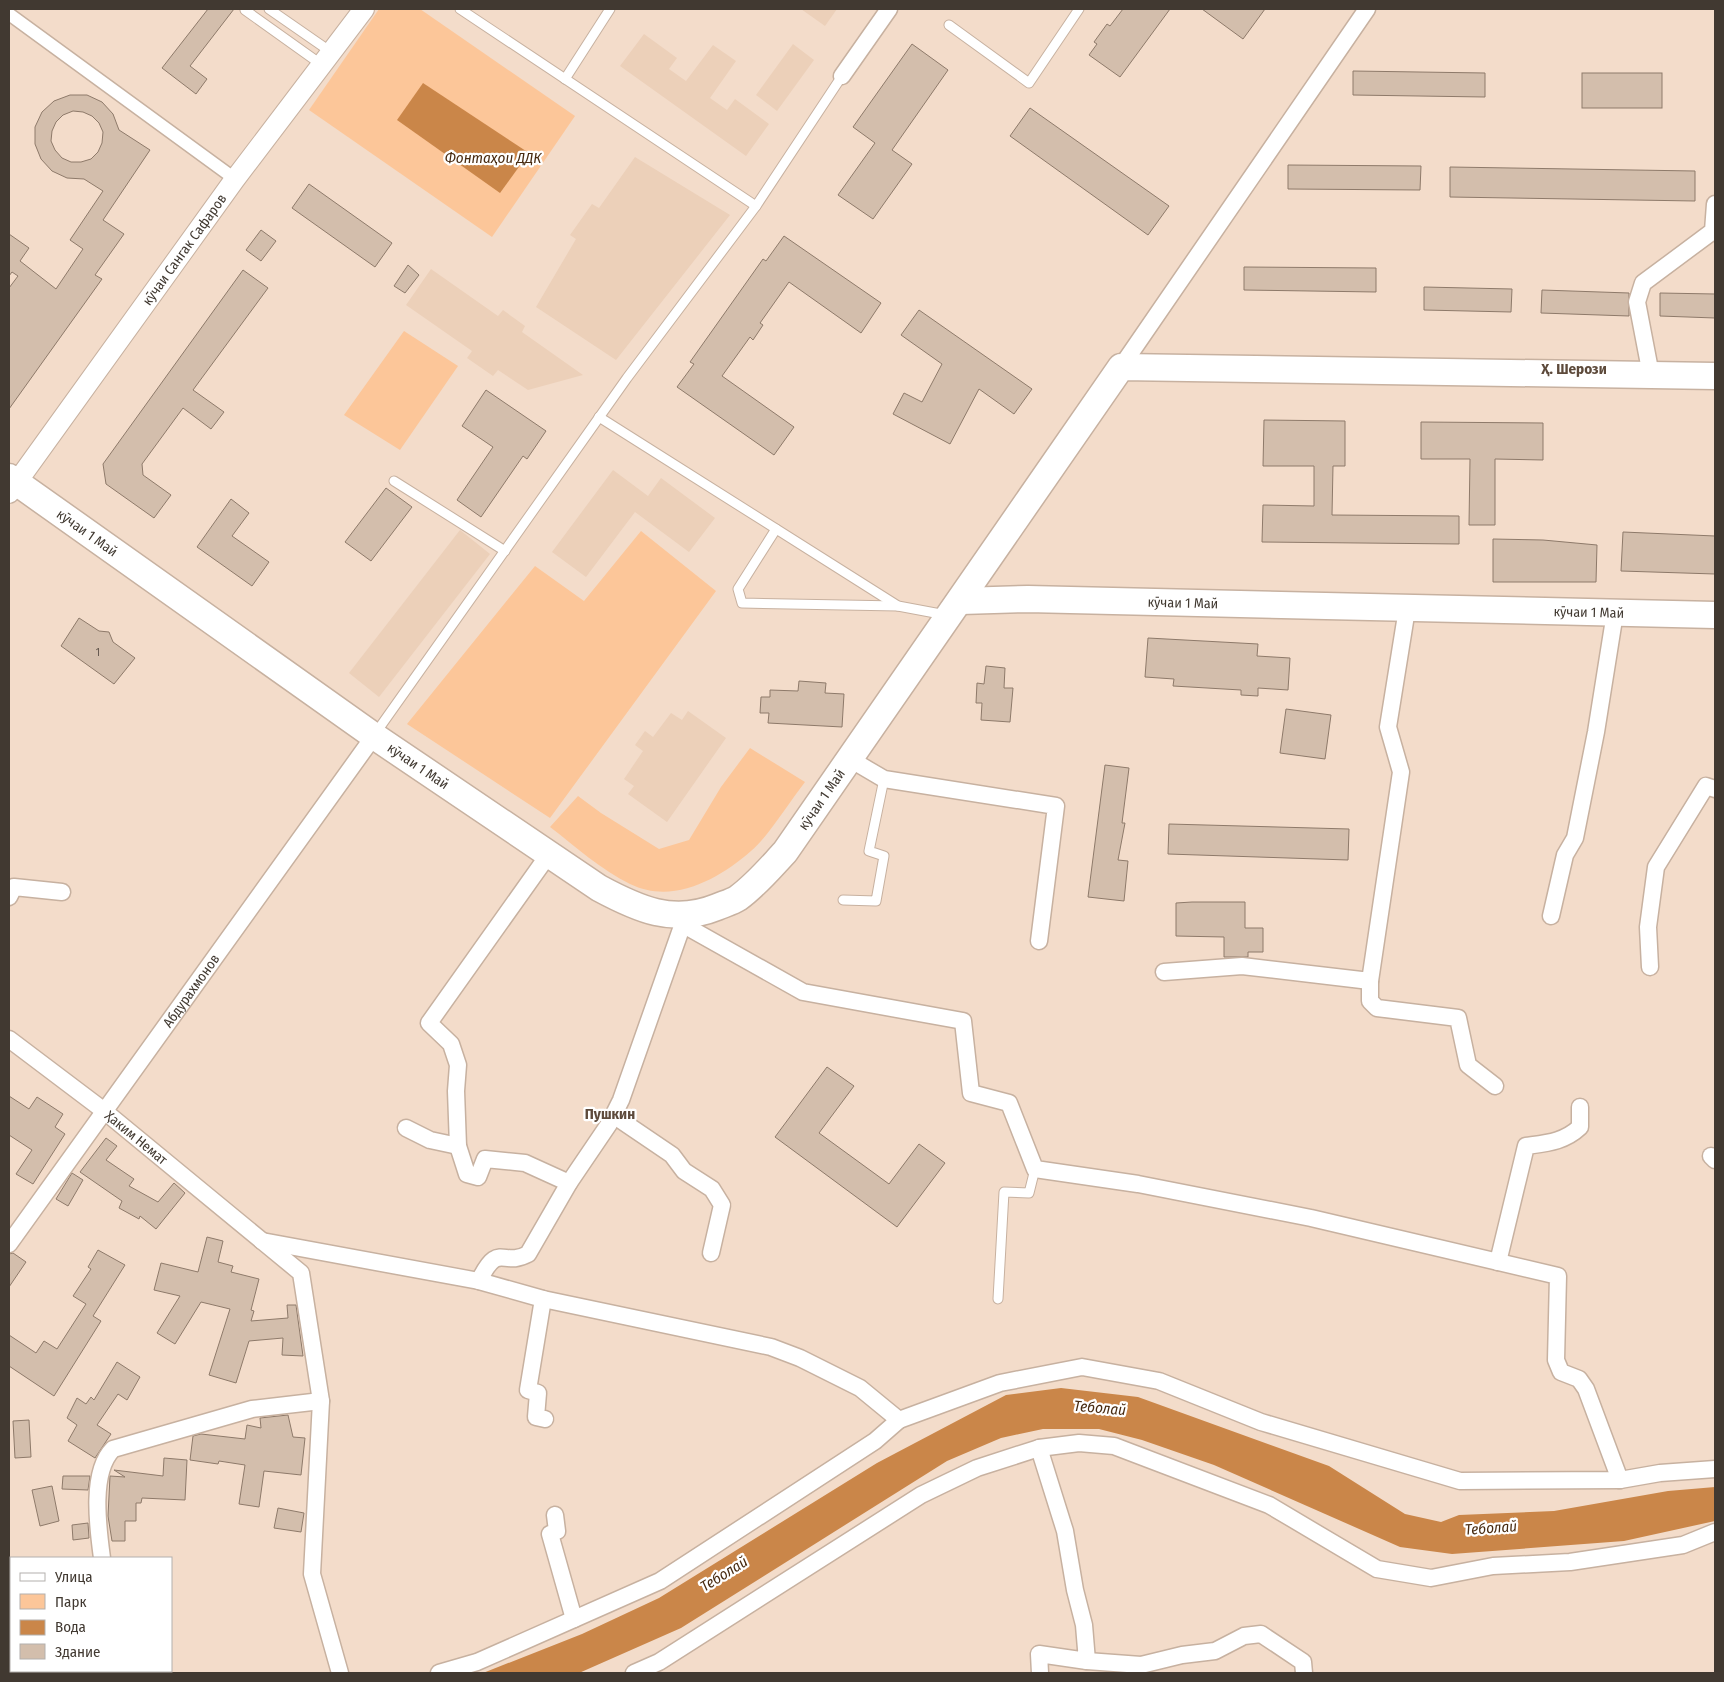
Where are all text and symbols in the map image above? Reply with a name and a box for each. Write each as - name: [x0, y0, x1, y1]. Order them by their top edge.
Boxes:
- water label: Фонтаҳои ДДК: [445, 149, 542, 167]
- street label: кӯчаи Сангак Сафаров: [138, 190, 230, 309]
- district label: Ҳ. Шерози: [1540, 360, 1607, 378]
- street label: кӯчаи 1 Май: [54, 505, 121, 560]
- street label: кӯчаи 1 Май: [1147, 593, 1218, 612]
- street label: кӯчаи 1 Май: [1553, 603, 1624, 621]
- house number: 1: [96, 646, 100, 659]
- street label: кӯчаи 1 Май: [384, 739, 452, 793]
- street label: кӯчаи 1 Май: [794, 766, 848, 833]
- street label: Абдурахмонов: [159, 951, 223, 1030]
- district label: Пушкин: [585, 1105, 635, 1123]
- street label: Ҳаким Немат: [102, 1107, 171, 1168]
- water label: Теболай: [1073, 1397, 1127, 1419]
- water label: Теболай: [1464, 1517, 1518, 1539]
- water label: Теболай: [697, 1552, 751, 1595]
- legend: [10, 1557, 172, 1672]
- text: Улица: [54, 1568, 93, 1586]
- text: Парк: [55, 1593, 86, 1611]
- text: Вода: [55, 1618, 86, 1636]
- text: Здание: [55, 1643, 101, 1661]

